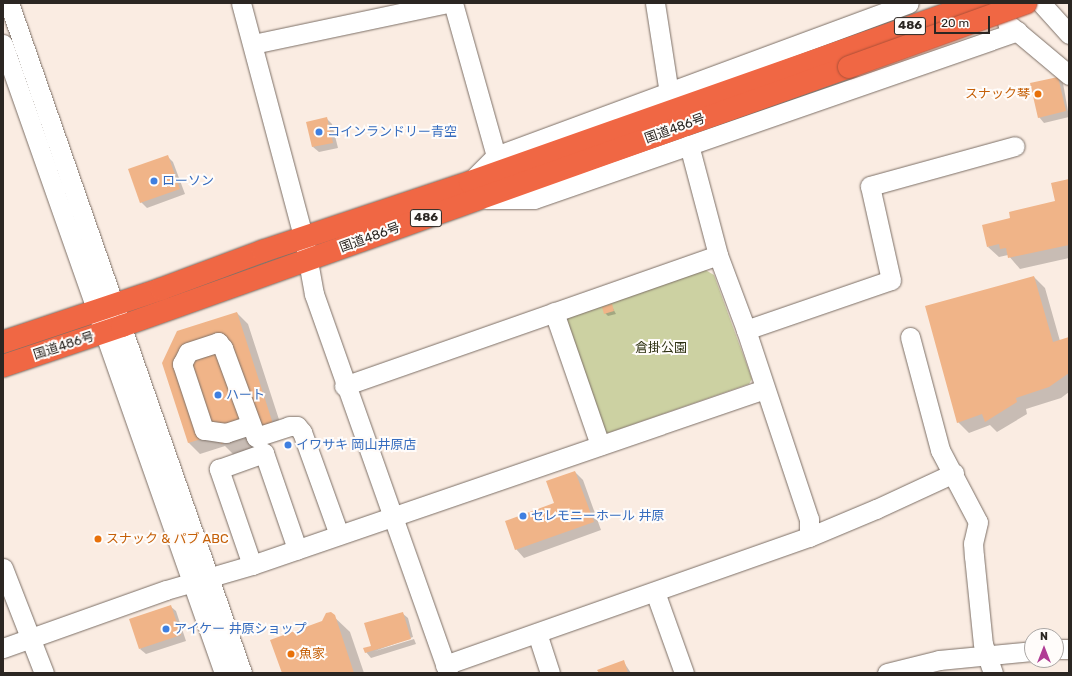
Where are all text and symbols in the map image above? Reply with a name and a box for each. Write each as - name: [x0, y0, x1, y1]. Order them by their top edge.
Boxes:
- scale bar: [936, 8, 992, 34]
- road number: 486: [893, 16, 927, 36]
- text: 20 m: [941, 16, 969, 30]
- place label: スナック琴: [965, 86, 1030, 102]
- marker: スナック琴: [1033, 89, 1043, 99]
- street label: 国道486号: [643, 111, 707, 147]
- place label: コインランドリー青空: [327, 124, 457, 140]
- marker: コインランドリー青空: [314, 127, 324, 137]
- place label: ローソン: [162, 173, 214, 189]
- marker: ローソン: [149, 176, 159, 186]
- road number: 486: [409, 208, 443, 228]
- street label: 国道486号: [338, 220, 402, 256]
- street label: 国道486号: [32, 329, 96, 363]
- park label: 倉掛公園: [635, 340, 687, 356]
- place label: ハート: [226, 387, 265, 403]
- marker: ハート: [213, 390, 223, 400]
- place label: イワサキ 岡山井原店: [296, 437, 416, 453]
- marker: イワサキ 岡山井原店: [283, 440, 293, 450]
- place label: セレモニーホール 井原: [531, 508, 664, 524]
- marker: セレモニーホール 井原: [518, 511, 528, 521]
- place label: スナック & パブ ABC: [106, 531, 229, 547]
- marker: スナック & パブ ABC: [93, 534, 103, 544]
- place label: アイケー 井原ショップ: [174, 621, 307, 637]
- marker: アイケー 井原ショップ: [161, 624, 171, 634]
- north arrow: [1024, 628, 1064, 668]
- text: N: [1040, 630, 1048, 643]
- place label: 魚家: [299, 646, 325, 662]
- marker: 魚家: [286, 649, 296, 659]

